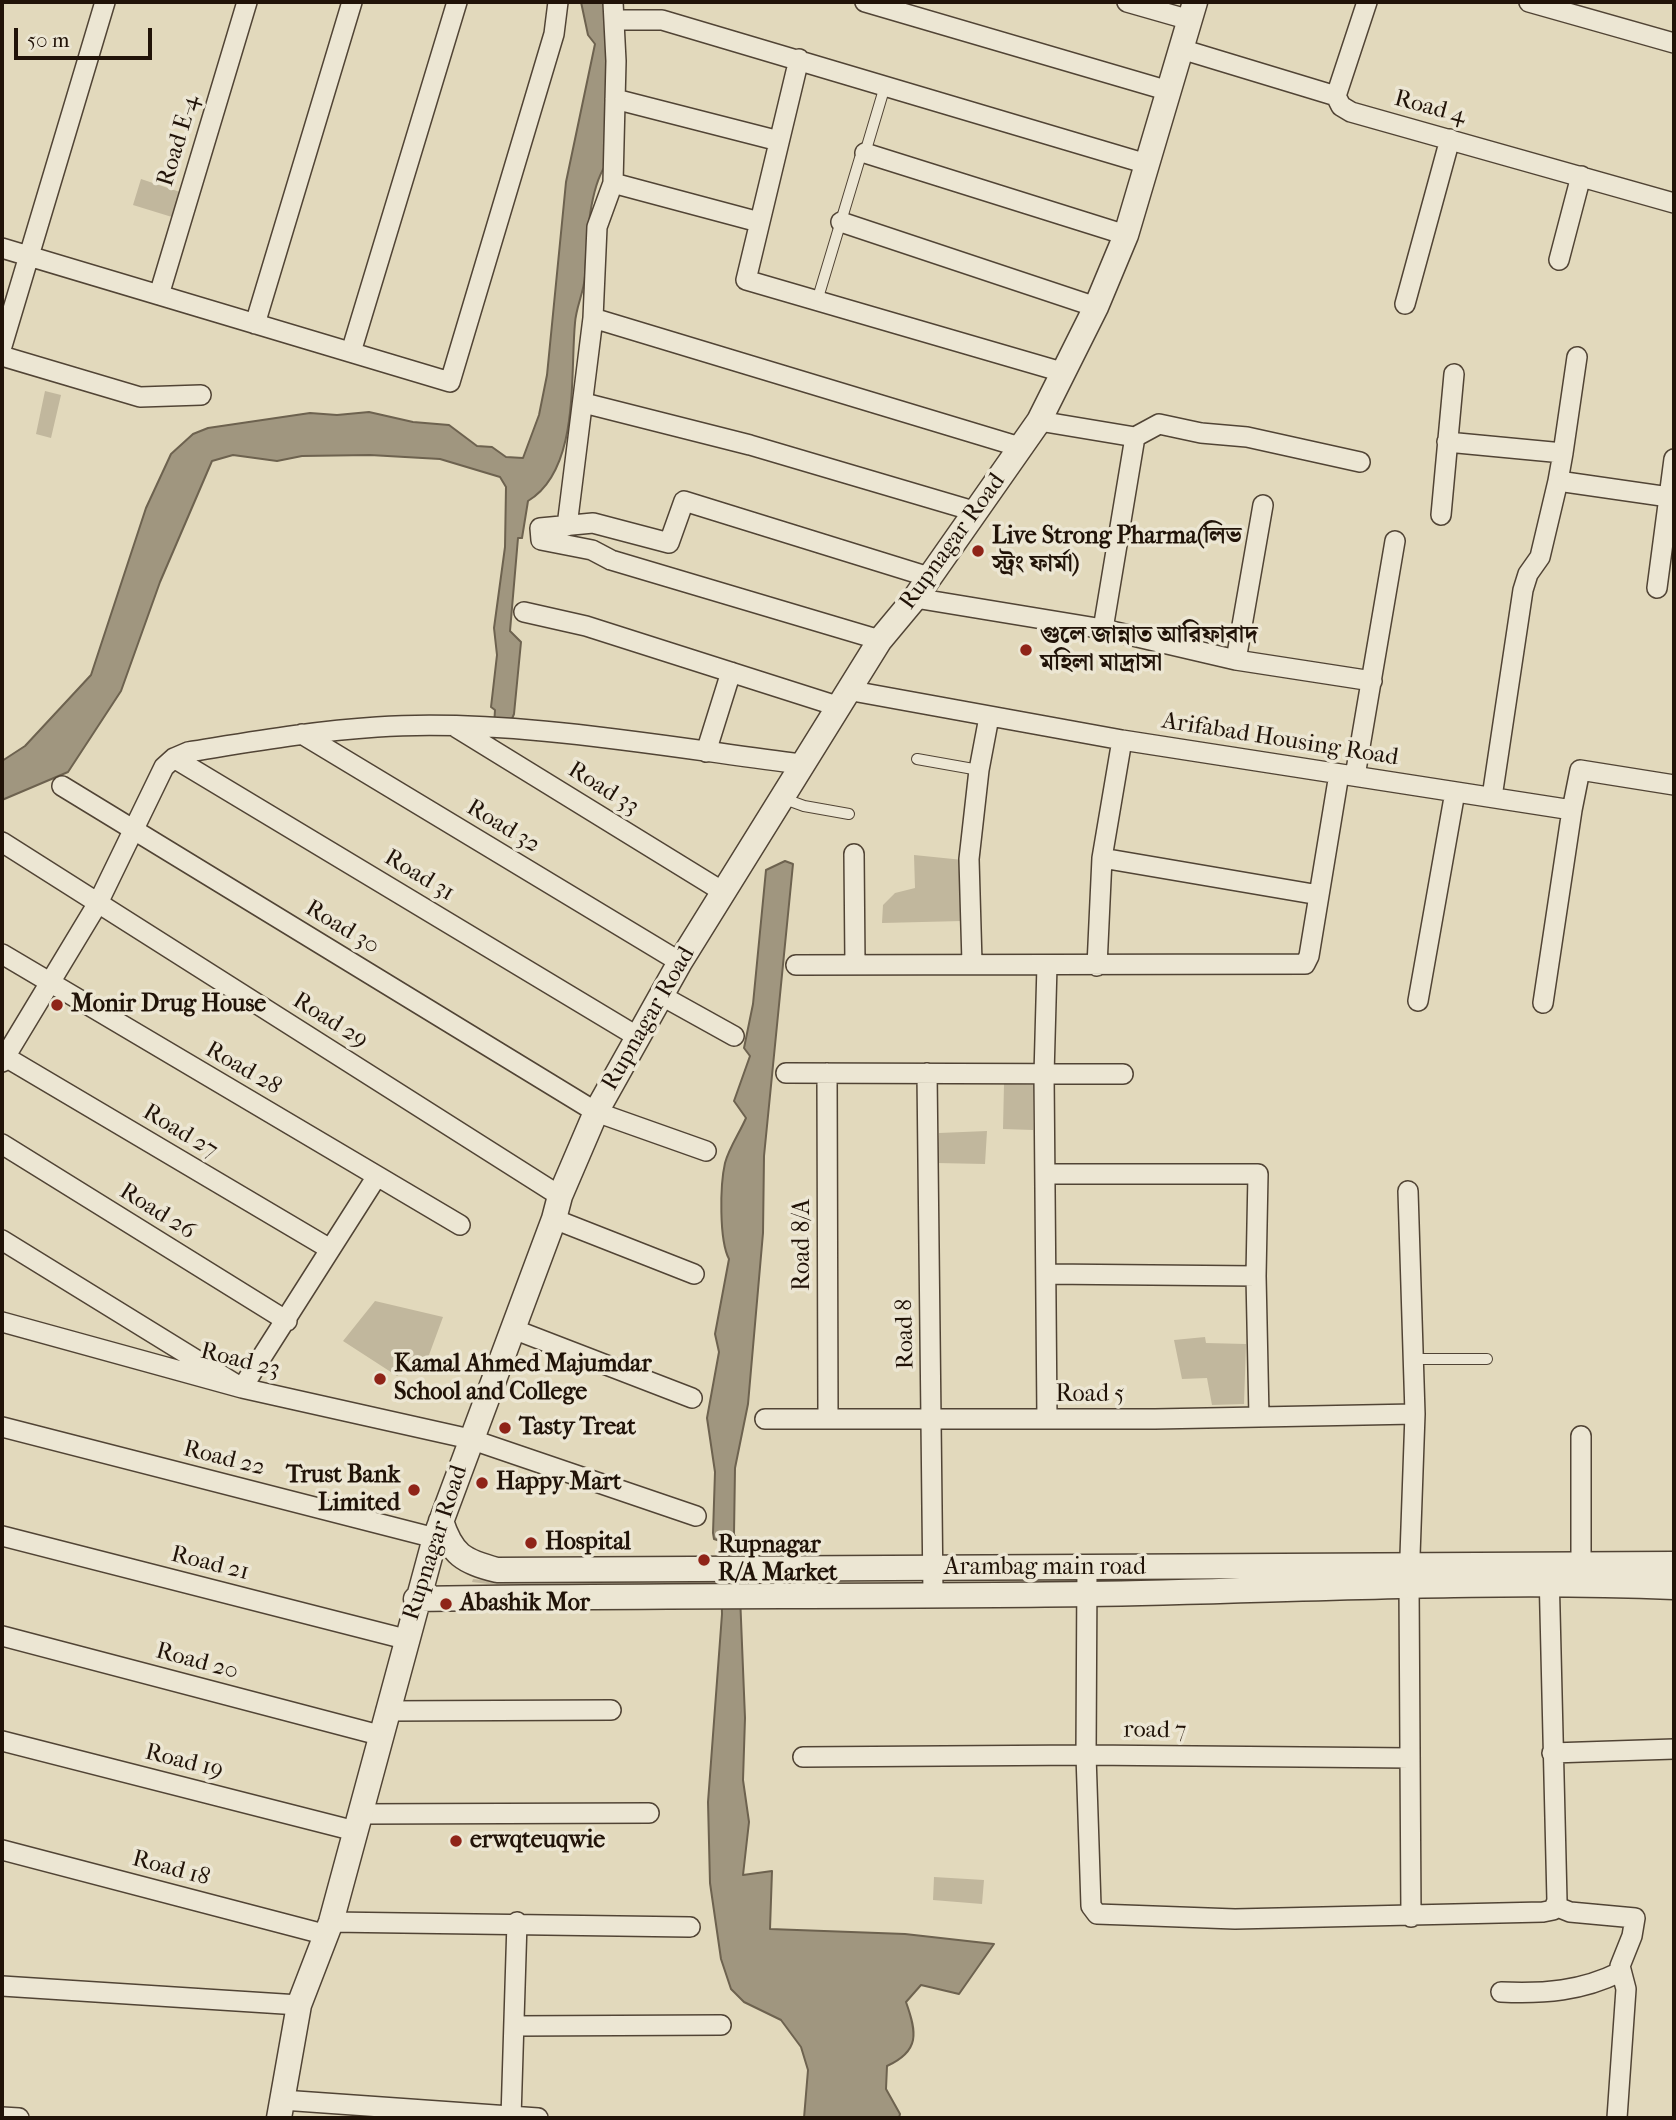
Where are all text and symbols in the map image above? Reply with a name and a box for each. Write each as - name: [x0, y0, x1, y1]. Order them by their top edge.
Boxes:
- scale bar: [18, 14, 156, 58]
- text: 50 m: [27, 28, 70, 52]
- street label: Road 4: [1391, 85, 1469, 131]
- street label: Road E-4: [152, 92, 206, 190]
- street label: Rupnagar Road: [894, 468, 1012, 616]
- place label: Live Strong Pharma(লিভ স্ট্রং ফার্মা): [992, 523, 1241, 579]
- marker: Live Strong Pharma(লিভ স্ট্রং ফার্মা): [970, 543, 986, 559]
- place label: গুলে জান্নাত আরিফাবাদ মহিলা মাদ্রাসা: [1040, 622, 1258, 678]
- marker: গুলে জান্নাত আরিফাবাদ মহিলা মাদ্রাসা: [1018, 642, 1034, 658]
- street label: Arifabad Housing Road: [1160, 707, 1400, 773]
- street label: Road 33: [562, 756, 644, 822]
- street label: Road 32: [461, 794, 545, 860]
- street label: Road 31: [379, 844, 459, 908]
- street label: Road 30: [300, 895, 384, 961]
- street label: Rupnagar Road: [596, 942, 702, 1096]
- street label: Road 29: [287, 987, 373, 1055]
- place label: Monir Drug House: [71, 991, 266, 1019]
- marker: Monir Drug House: [49, 997, 65, 1013]
- street label: Road 28: [200, 1036, 286, 1102]
- street label: Road 27: [137, 1098, 223, 1166]
- street label: Road 26: [114, 1178, 200, 1246]
- street label: Road 8/A: [789, 1199, 817, 1291]
- street label: Road 8: [891, 1298, 921, 1370]
- street label: Road 23: [197, 1337, 283, 1385]
- place label: Kamal Ahmed Majumdar School and College: [394, 1351, 652, 1407]
- marker: Kamal Ahmed Majumdar School and College: [372, 1371, 388, 1387]
- street label: Road 5: [1056, 1381, 1124, 1409]
- place label: Tasty Treat: [519, 1414, 636, 1442]
- marker: Tasty Treat: [497, 1420, 513, 1436]
- street label: Road 22: [180, 1435, 268, 1483]
- place label: Trust Bank Limited: [286, 1462, 400, 1518]
- street label: Rupnagar Road: [397, 1462, 475, 1624]
- place label: Happy Mart: [496, 1469, 621, 1497]
- marker: Happy Mart: [474, 1475, 490, 1491]
- marker: Trust Bank Limited: [406, 1482, 422, 1498]
- place label: Hospital: [545, 1529, 631, 1557]
- place label: Rupnagar R/A Market: [718, 1532, 837, 1588]
- marker: Hospital: [523, 1535, 539, 1551]
- street label: Road 21: [168, 1540, 252, 1588]
- marker: Rupnagar R/A Market: [696, 1552, 712, 1568]
- street label: Arambag main road: [944, 1554, 1146, 1582]
- place label: Abashik Mor: [460, 1590, 590, 1618]
- marker: Abashik Mor: [438, 1596, 454, 1612]
- street label: Road 20: [153, 1637, 241, 1687]
- street label: road 7: [1123, 1716, 1187, 1746]
- street label: Road 19: [142, 1738, 226, 1786]
- place label: erwqteuqwie: [470, 1827, 605, 1855]
- marker: erwqteuqwie: [448, 1833, 464, 1849]
- street label: Road 18: [129, 1845, 213, 1893]

